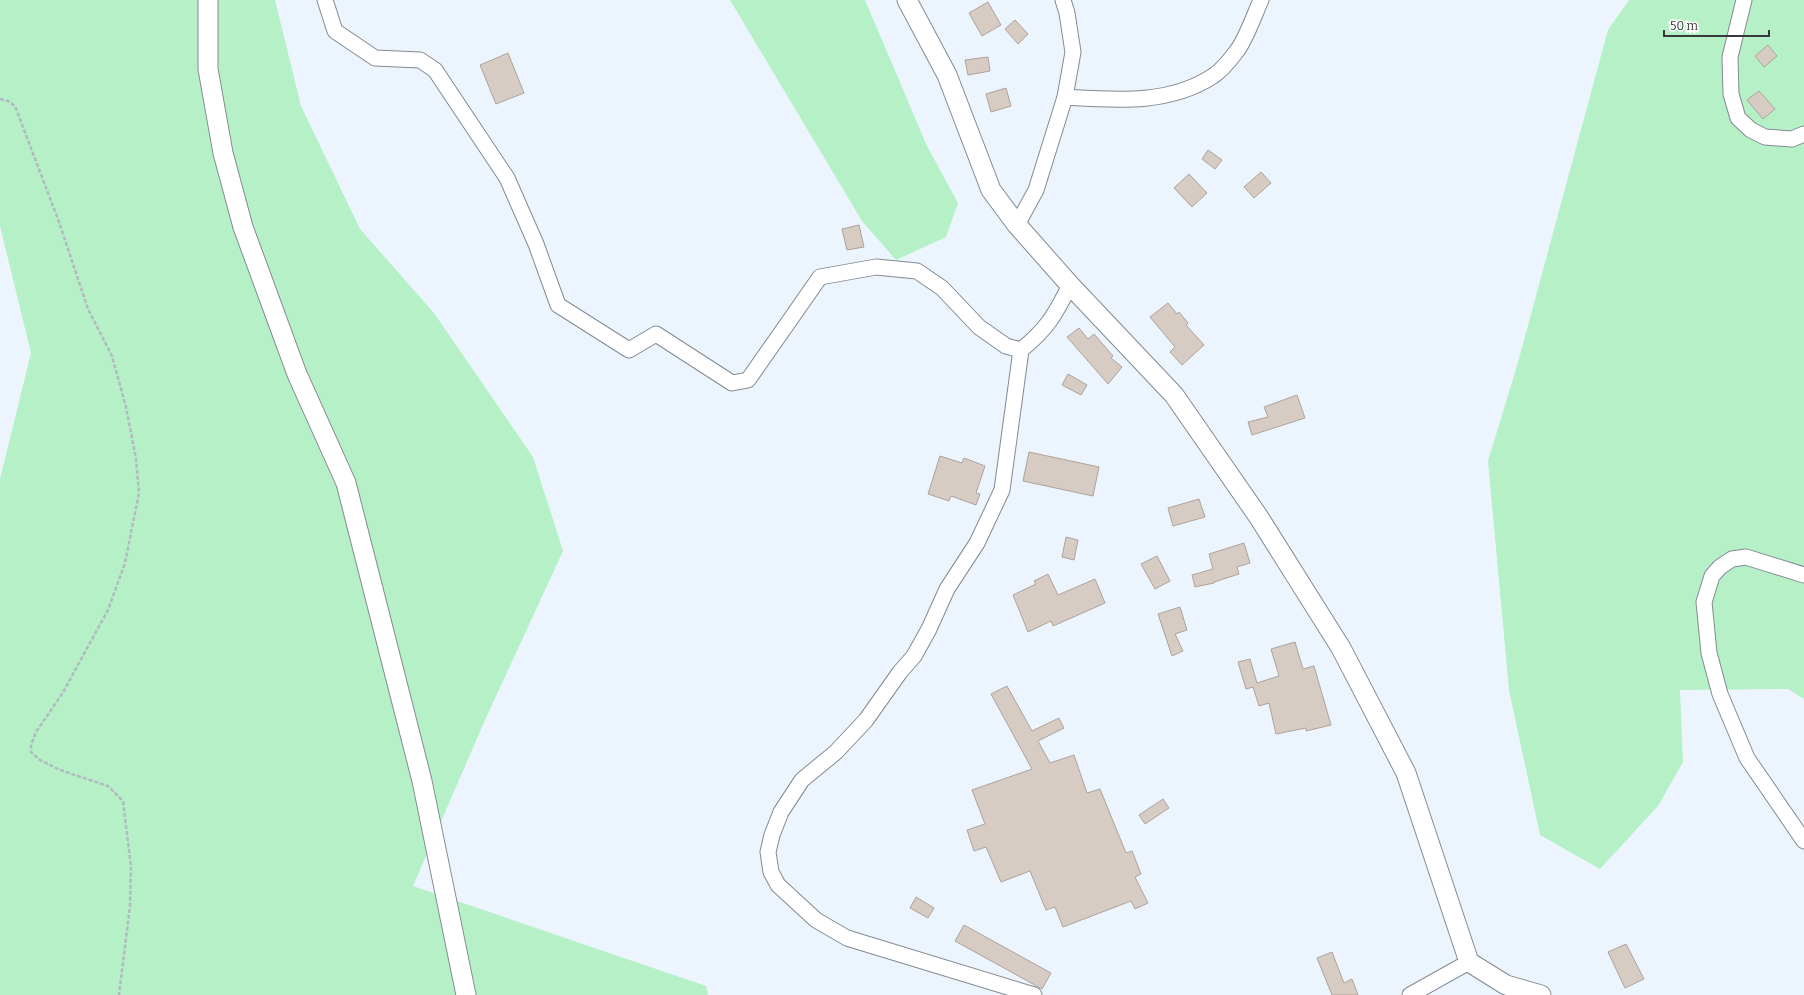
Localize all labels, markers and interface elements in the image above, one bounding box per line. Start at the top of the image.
scale bar [1664,12,1769,38]
text: 50 m [1670,19,1699,33]

